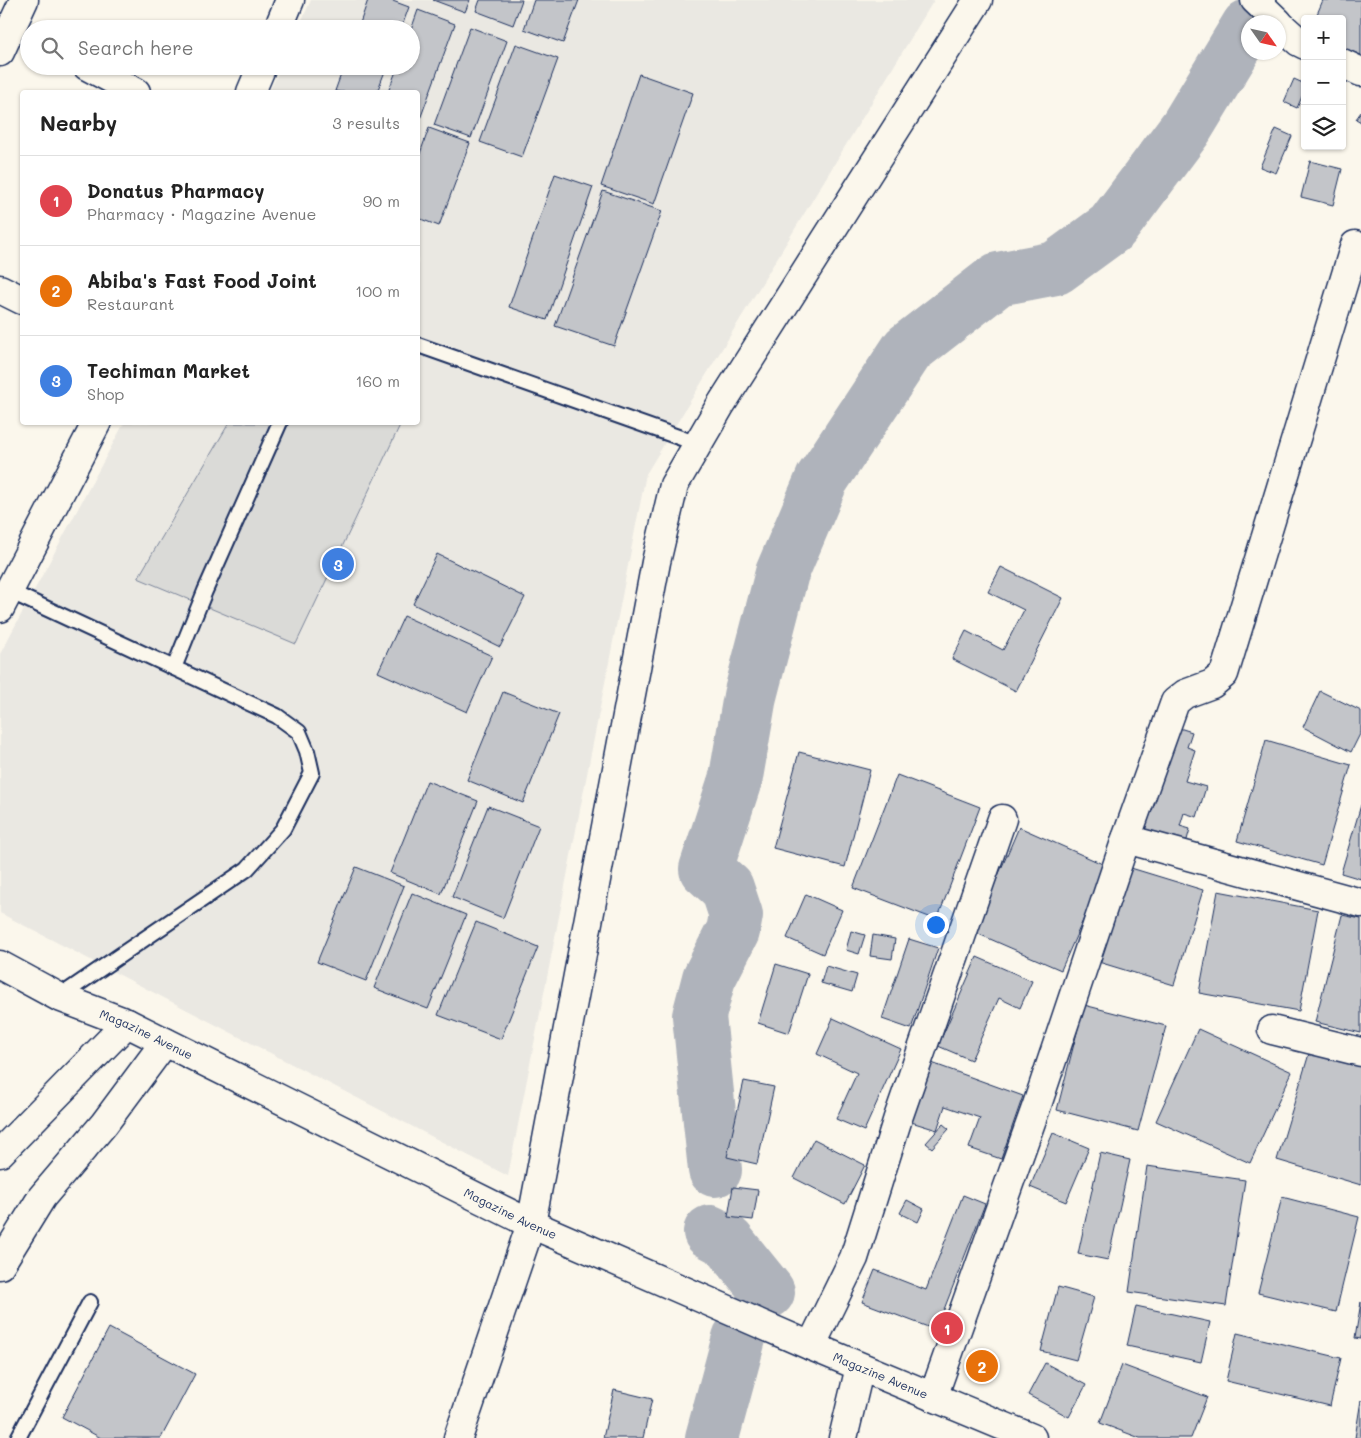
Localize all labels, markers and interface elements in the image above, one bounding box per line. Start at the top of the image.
north arrow [1241,15,1286,60]
map controls [1301,15,1346,150]
button: + [1301,15,1346,60]
search box [20,20,420,75]
icon: search [38,34,66,62]
text: Search here [78,35,194,60]
button: − [1301,60,1346,105]
button: layers [1301,105,1346,150]
text: Nearby [40,109,117,136]
text: 3 results [332,112,400,133]
text: Donatus Pharmacy [87,178,264,203]
text: 1 [52,190,60,211]
text: 90 m [363,190,400,211]
text: Pharmacy · Magazine Avenue [87,203,317,224]
text: Abiba's Fast Food Joint [87,268,317,293]
text: 2 [52,280,60,301]
text: 100 m [355,280,400,301]
text: Restaurant [87,293,175,314]
text: Techiman Market [87,358,250,383]
text: 3 [51,370,61,391]
text: 160 m [355,370,400,391]
text: Shop [87,383,124,404]
pin: 3 [322,545,354,583]
your location [923,912,949,938]
street label: Magazine Avenue [97,1005,196,1063]
street label: Magazine Avenue [461,1184,559,1242]
pin: 1 [931,1309,963,1347]
pin: 2 [966,1347,998,1385]
street label: Magazine Avenue [831,1348,931,1402]

